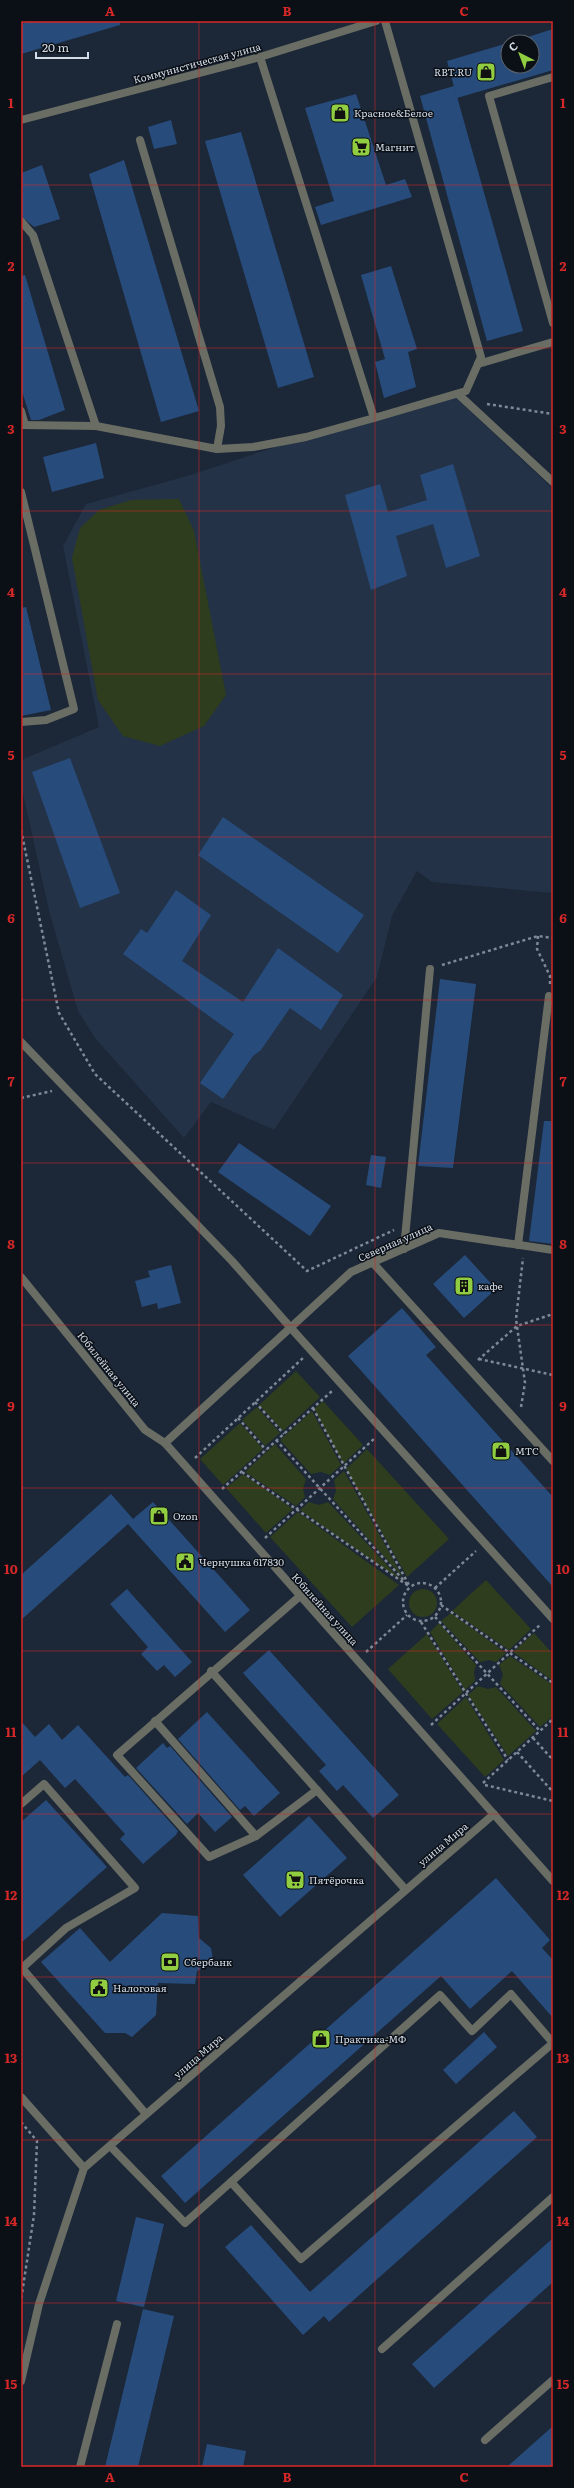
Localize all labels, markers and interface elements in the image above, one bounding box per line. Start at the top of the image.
text: A [105,1,115,20]
text: B [283,1,292,20]
text: C [459,1,469,20]
scale bar [36,34,88,60]
north arrow [500,34,540,74]
text: С [504,37,521,54]
text: 20 m [42,38,69,56]
street label: Коммунистическая улица [131,38,263,87]
shop icon: RBT.RU [475,61,497,83]
place label: RBT.RU [434,64,472,79]
text: 1 [8,93,14,112]
text: 1 [560,93,566,112]
shop icon: Красное&Белое [329,102,351,124]
place label: Красное&Белое [354,105,433,120]
supermarket icon: Магнит [350,136,372,158]
place label: Магнит [375,139,415,154]
text: 2 [8,256,15,275]
text: 2 [560,256,567,275]
text: 3 [7,419,15,438]
text: 3 [559,419,567,438]
text: 4 [7,582,15,601]
text: 4 [559,582,567,601]
text: 5 [7,745,15,764]
text: 5 [559,745,567,764]
text: 6 [7,908,15,927]
text: 6 [559,908,567,927]
text: 7 [7,1071,15,1090]
text: 7 [559,1071,567,1090]
street label: Северная улица [355,1218,435,1265]
text: 8 [7,1234,15,1253]
text: 8 [559,1234,567,1253]
building icon: кафе [453,1275,475,1297]
place label: кафе [478,1278,503,1293]
street label: Юбилейная улица [74,1328,145,1410]
text: 9 [7,1396,15,1415]
text: 9 [559,1396,567,1415]
shop icon: МТС [490,1440,512,1462]
place label: МТС [515,1443,539,1458]
shop icon: Ozon [148,1505,170,1527]
place label: Ozon [173,1508,198,1523]
public building icon: Чернушка 617830 [174,1551,196,1573]
place label: Чернушка 617830 [199,1554,284,1569]
text: 10 [4,1559,18,1578]
text: 10 [556,1559,570,1578]
street label: Юбилейная улица [289,1569,362,1649]
text: 11 [6,1722,17,1741]
text: 11 [558,1722,569,1741]
street label: улица Мира [414,1818,471,1869]
supermarket icon: Пятёрочка [284,1869,306,1891]
place label: Пятёрочка [309,1872,365,1887]
text: 12 [5,1885,17,1904]
text: 12 [557,1885,569,1904]
bank icon: Сбербанк [159,1951,181,1973]
place label: Сбербанк [184,1954,232,1969]
public building icon: Налоговая [88,1977,110,1999]
place label: Налоговая [113,1980,167,1995]
shop icon: Практика-МФ [310,2028,332,2050]
street label: улица Мира [170,2030,226,2081]
place label: Практика-МФ [335,2031,406,2046]
text: 13 [5,2048,17,2067]
text: 13 [557,2048,569,2067]
text: 14 [5,2211,18,2230]
text: 14 [557,2211,570,2230]
text: 15 [5,2374,17,2393]
text: 15 [557,2374,569,2393]
text: A [105,2467,115,2486]
text: B [283,2467,292,2486]
text: C [459,2467,469,2486]

